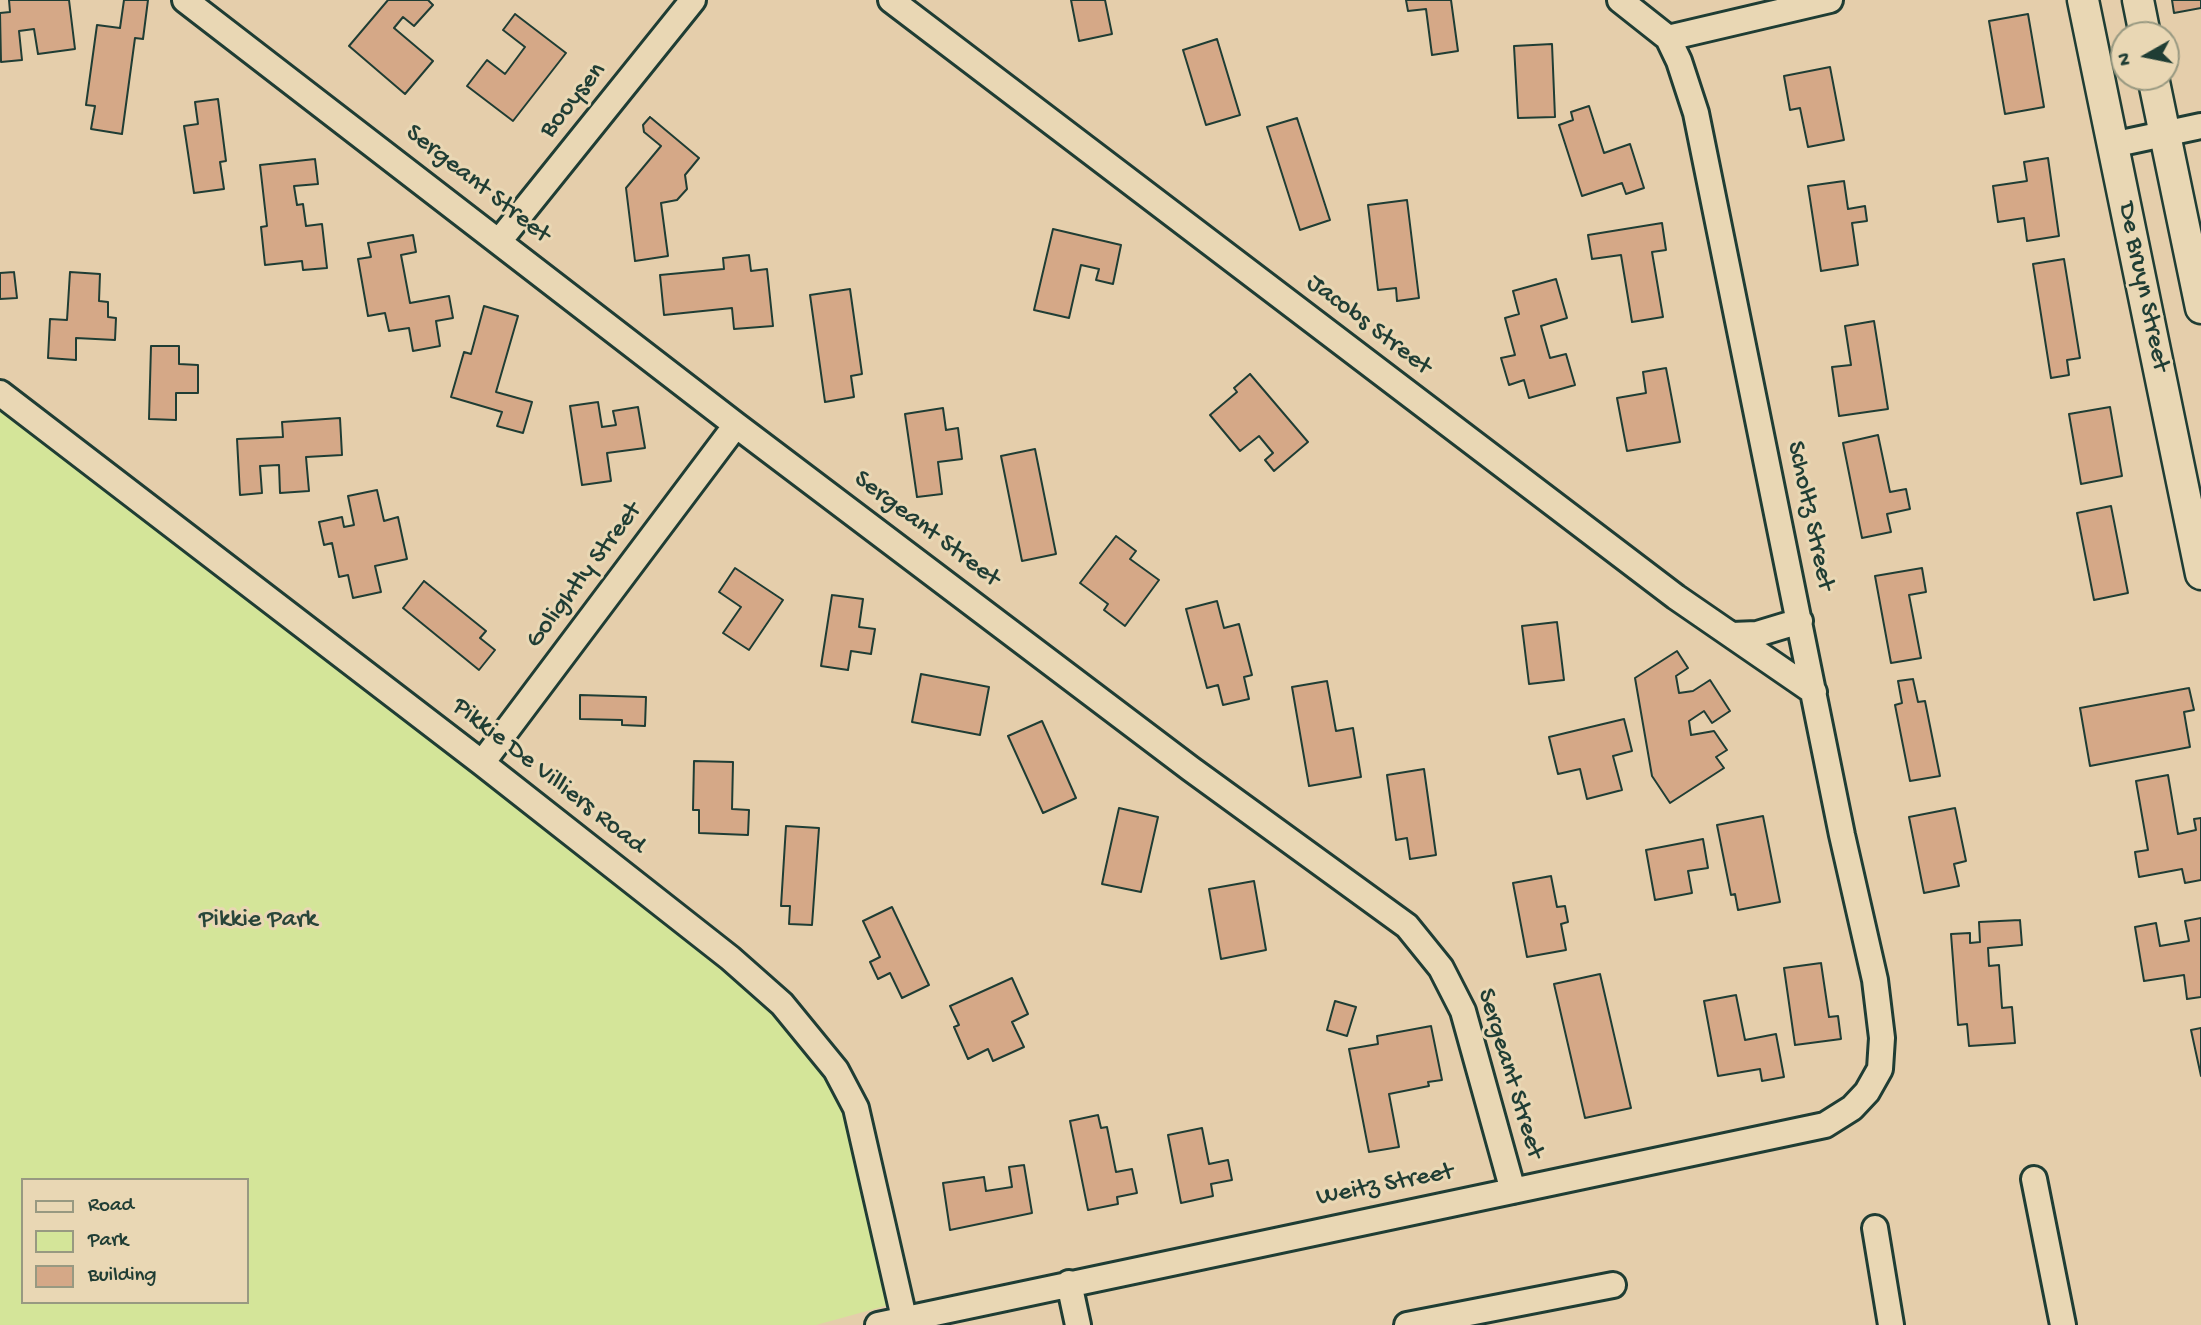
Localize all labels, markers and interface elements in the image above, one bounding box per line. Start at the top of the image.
north arrow [2110,21,2180,91]
text: N [2113,51,2138,67]
street label: Booysen [534,57,614,145]
street label: Sergeant Street [398,119,556,251]
street label: De Bruyn Street [2109,200,2175,374]
street label: Jacobs Street [1299,269,1437,383]
street label: Scholtz Street [1778,439,1840,593]
street label: Sergeant Street [846,465,1006,595]
street label: Golightly Street [520,497,650,655]
street label: Pikkie De Villiers Road [445,692,651,862]
park label: Pikkie Park [199,905,317,937]
street label: Sergeant Street [1468,985,1550,1163]
street label: Weitz Street [1314,1157,1456,1215]
legend [21,1178,248,1304]
text: Road [88,1194,134,1219]
text: Park [88,1229,128,1254]
text: Building [88,1264,157,1289]

